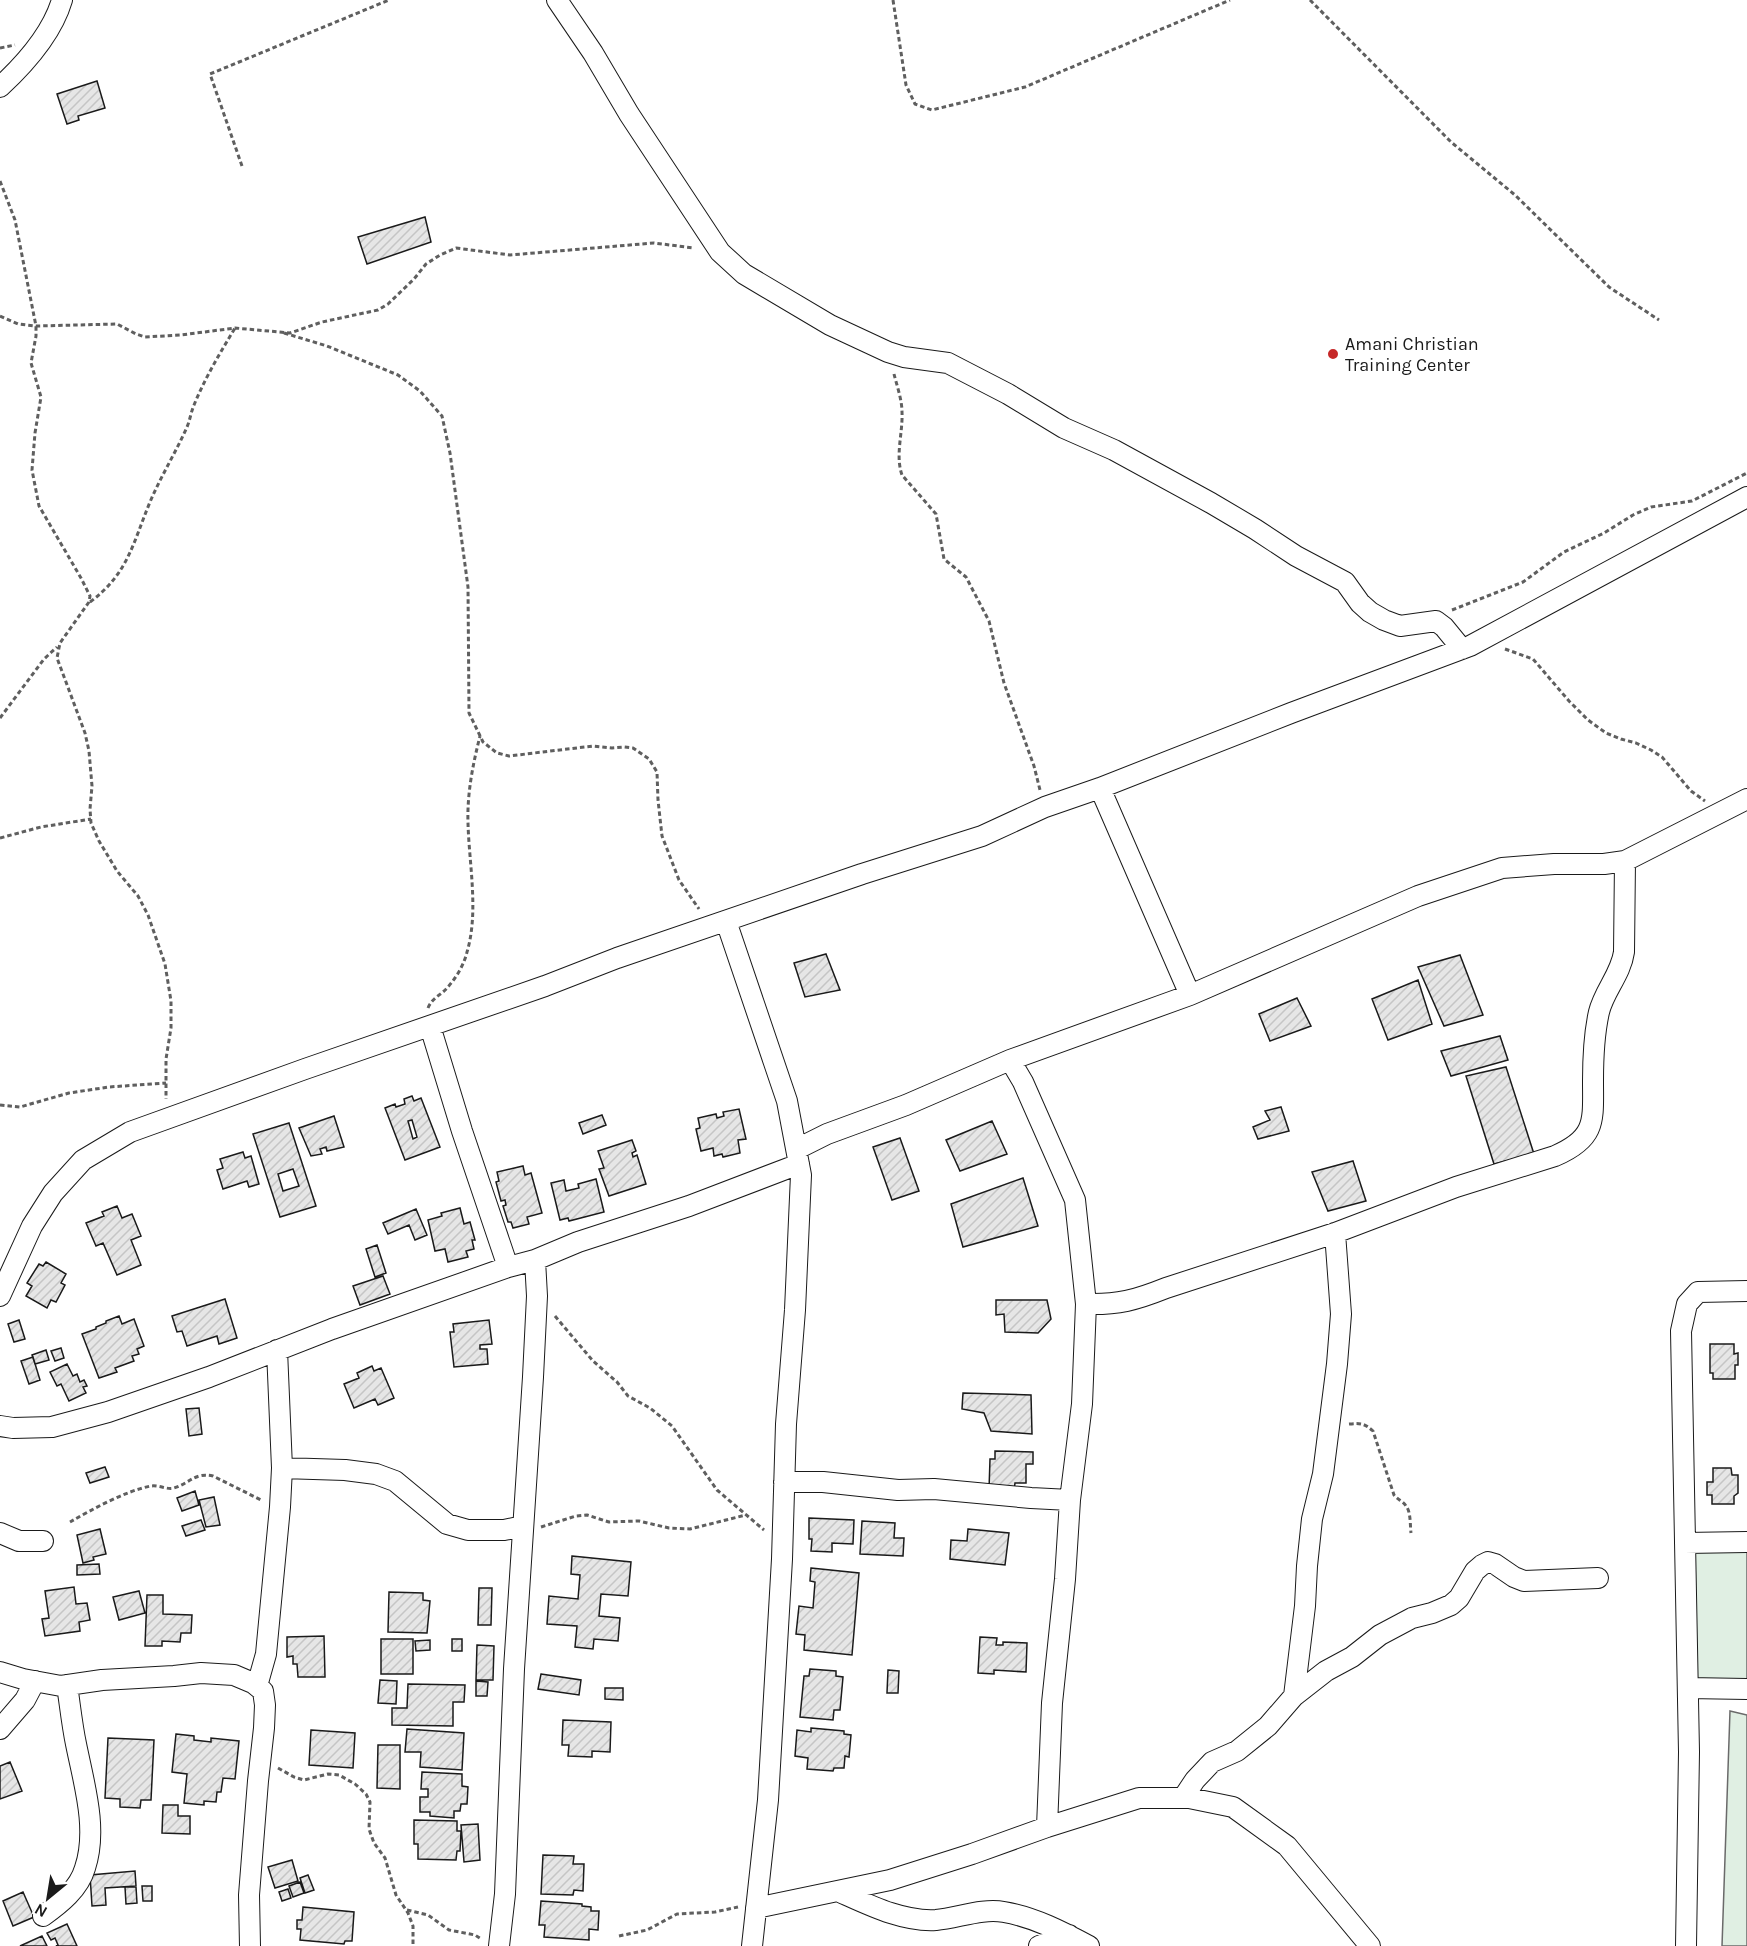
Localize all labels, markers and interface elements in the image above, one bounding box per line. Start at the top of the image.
place label: Amani Christian Training Center [1345,333,1479,376]
marker: Amani Christian Training Center [1326,347,1340,361]
north arrow [18,1868,78,1928]
text: N [31,1899,50,1922]

